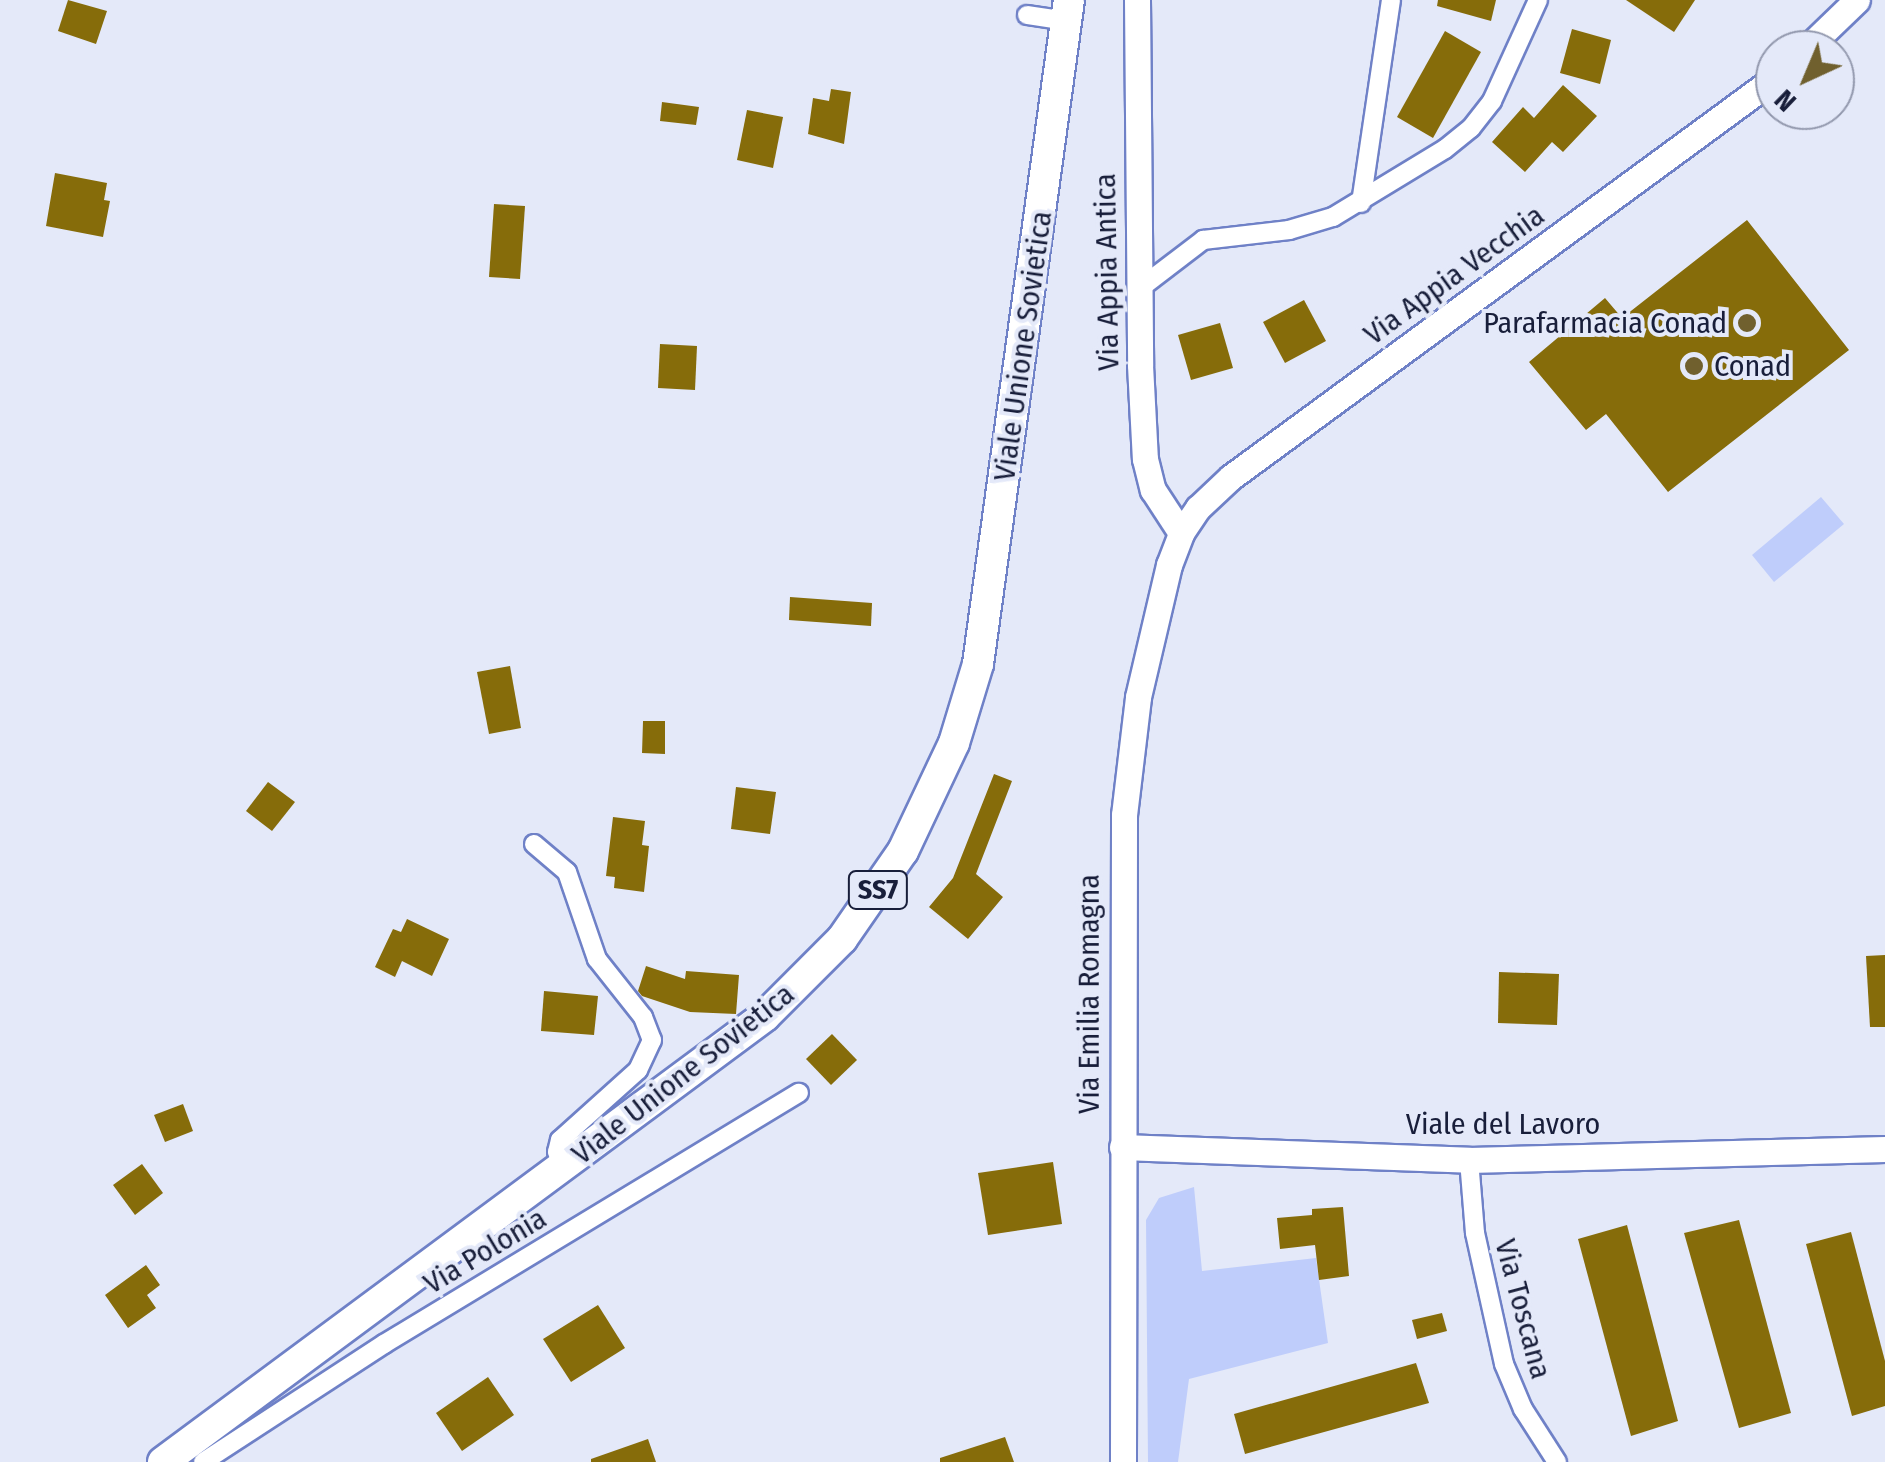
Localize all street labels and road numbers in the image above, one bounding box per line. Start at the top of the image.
street label: Via Appia Antica [1087,173,1127,371]
street label: Via Appia Vecchia [1357,198,1551,352]
street label: Viale Unione Sovietica [986,209,1060,483]
road number: SS7 [846,867,910,913]
street label: Via Emilia Romagna [1071,874,1107,1114]
street label: Viale Unione Sovietica [565,976,801,1172]
street label: Viale del Lavoro [1406,1106,1600,1142]
street label: Via Polonia [417,1200,553,1302]
street label: Via Toscana [1487,1235,1559,1383]

